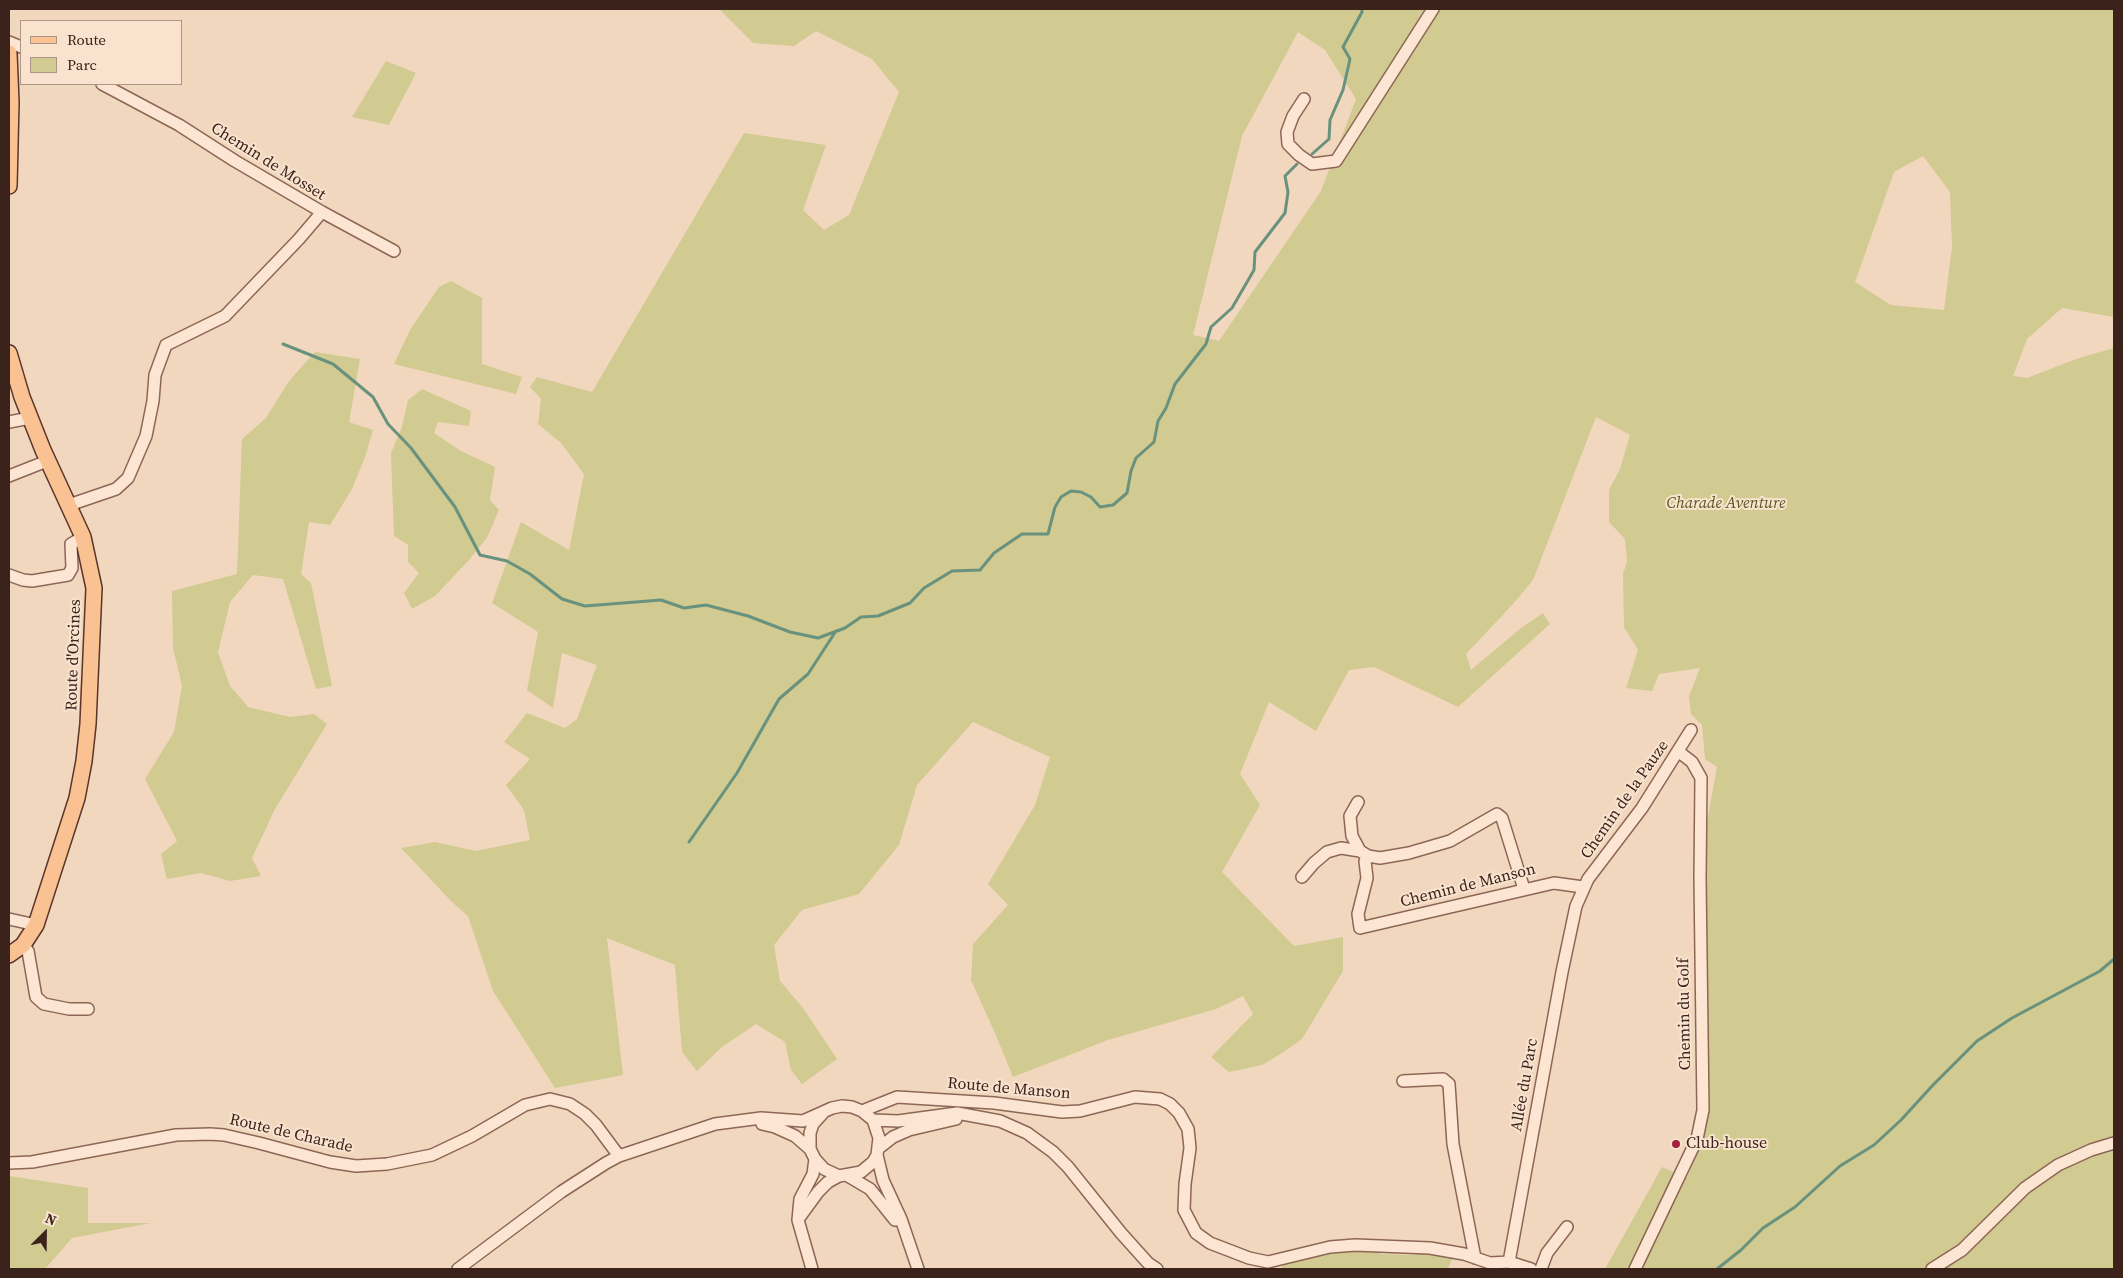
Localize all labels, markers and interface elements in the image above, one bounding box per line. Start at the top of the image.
legend [20,20,182,85]
text: Route [67,29,106,50]
text: Parc [67,54,97,75]
street label: Chemin de Mosset [207,119,329,205]
park label: Charade Aventure [1667,494,1785,514]
street label: Route d'Orcines [62,599,86,711]
street label: Chemin de la Pauze [1577,737,1673,863]
street label: Chemin de Manson [1398,860,1538,912]
street label: Chemin du Golf [1674,958,1696,1070]
street label: Allée du Parc [1507,1037,1543,1133]
street label: Route de Manson [947,1074,1071,1104]
street label: Route de Charade [227,1110,355,1158]
place label: Club-house [1686,1134,1767,1154]
marker: Club-house [1670,1138,1682,1150]
north arrow [20,1208,70,1258]
text: N [42,1208,59,1230]

